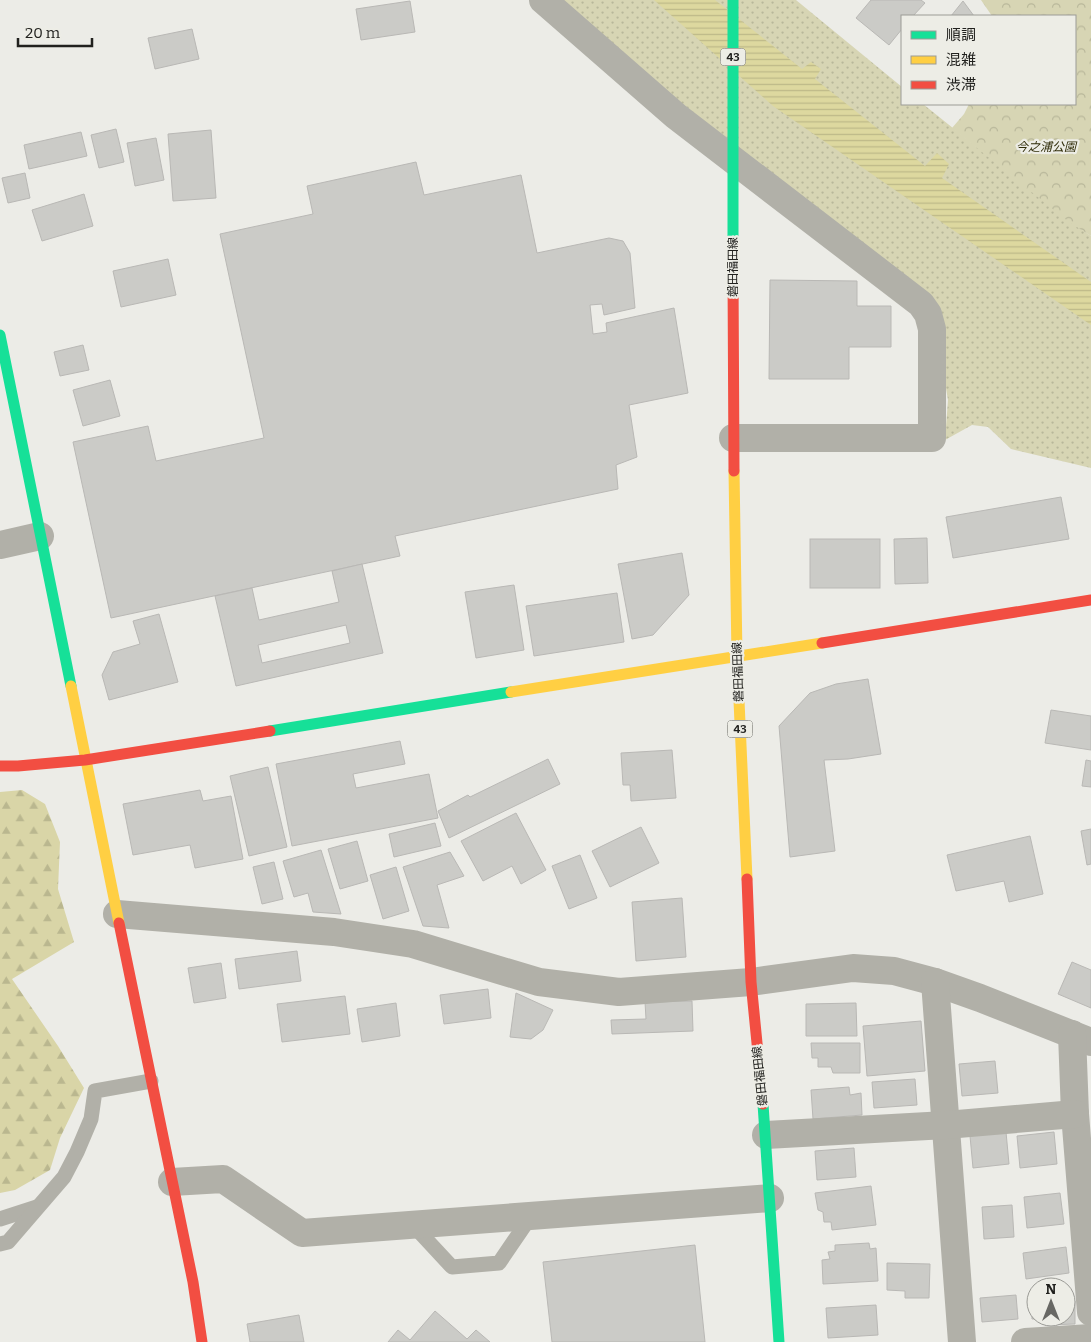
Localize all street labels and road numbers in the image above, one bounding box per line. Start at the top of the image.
road number: 43 [720,48,746,66]
street label: 磐田福田線 [726,237,740,297]
street label: 磐田福田線 [730,642,746,702]
road number: 43 [728,721,752,738]
street label: 磐田福田線 [750,1045,770,1107]

